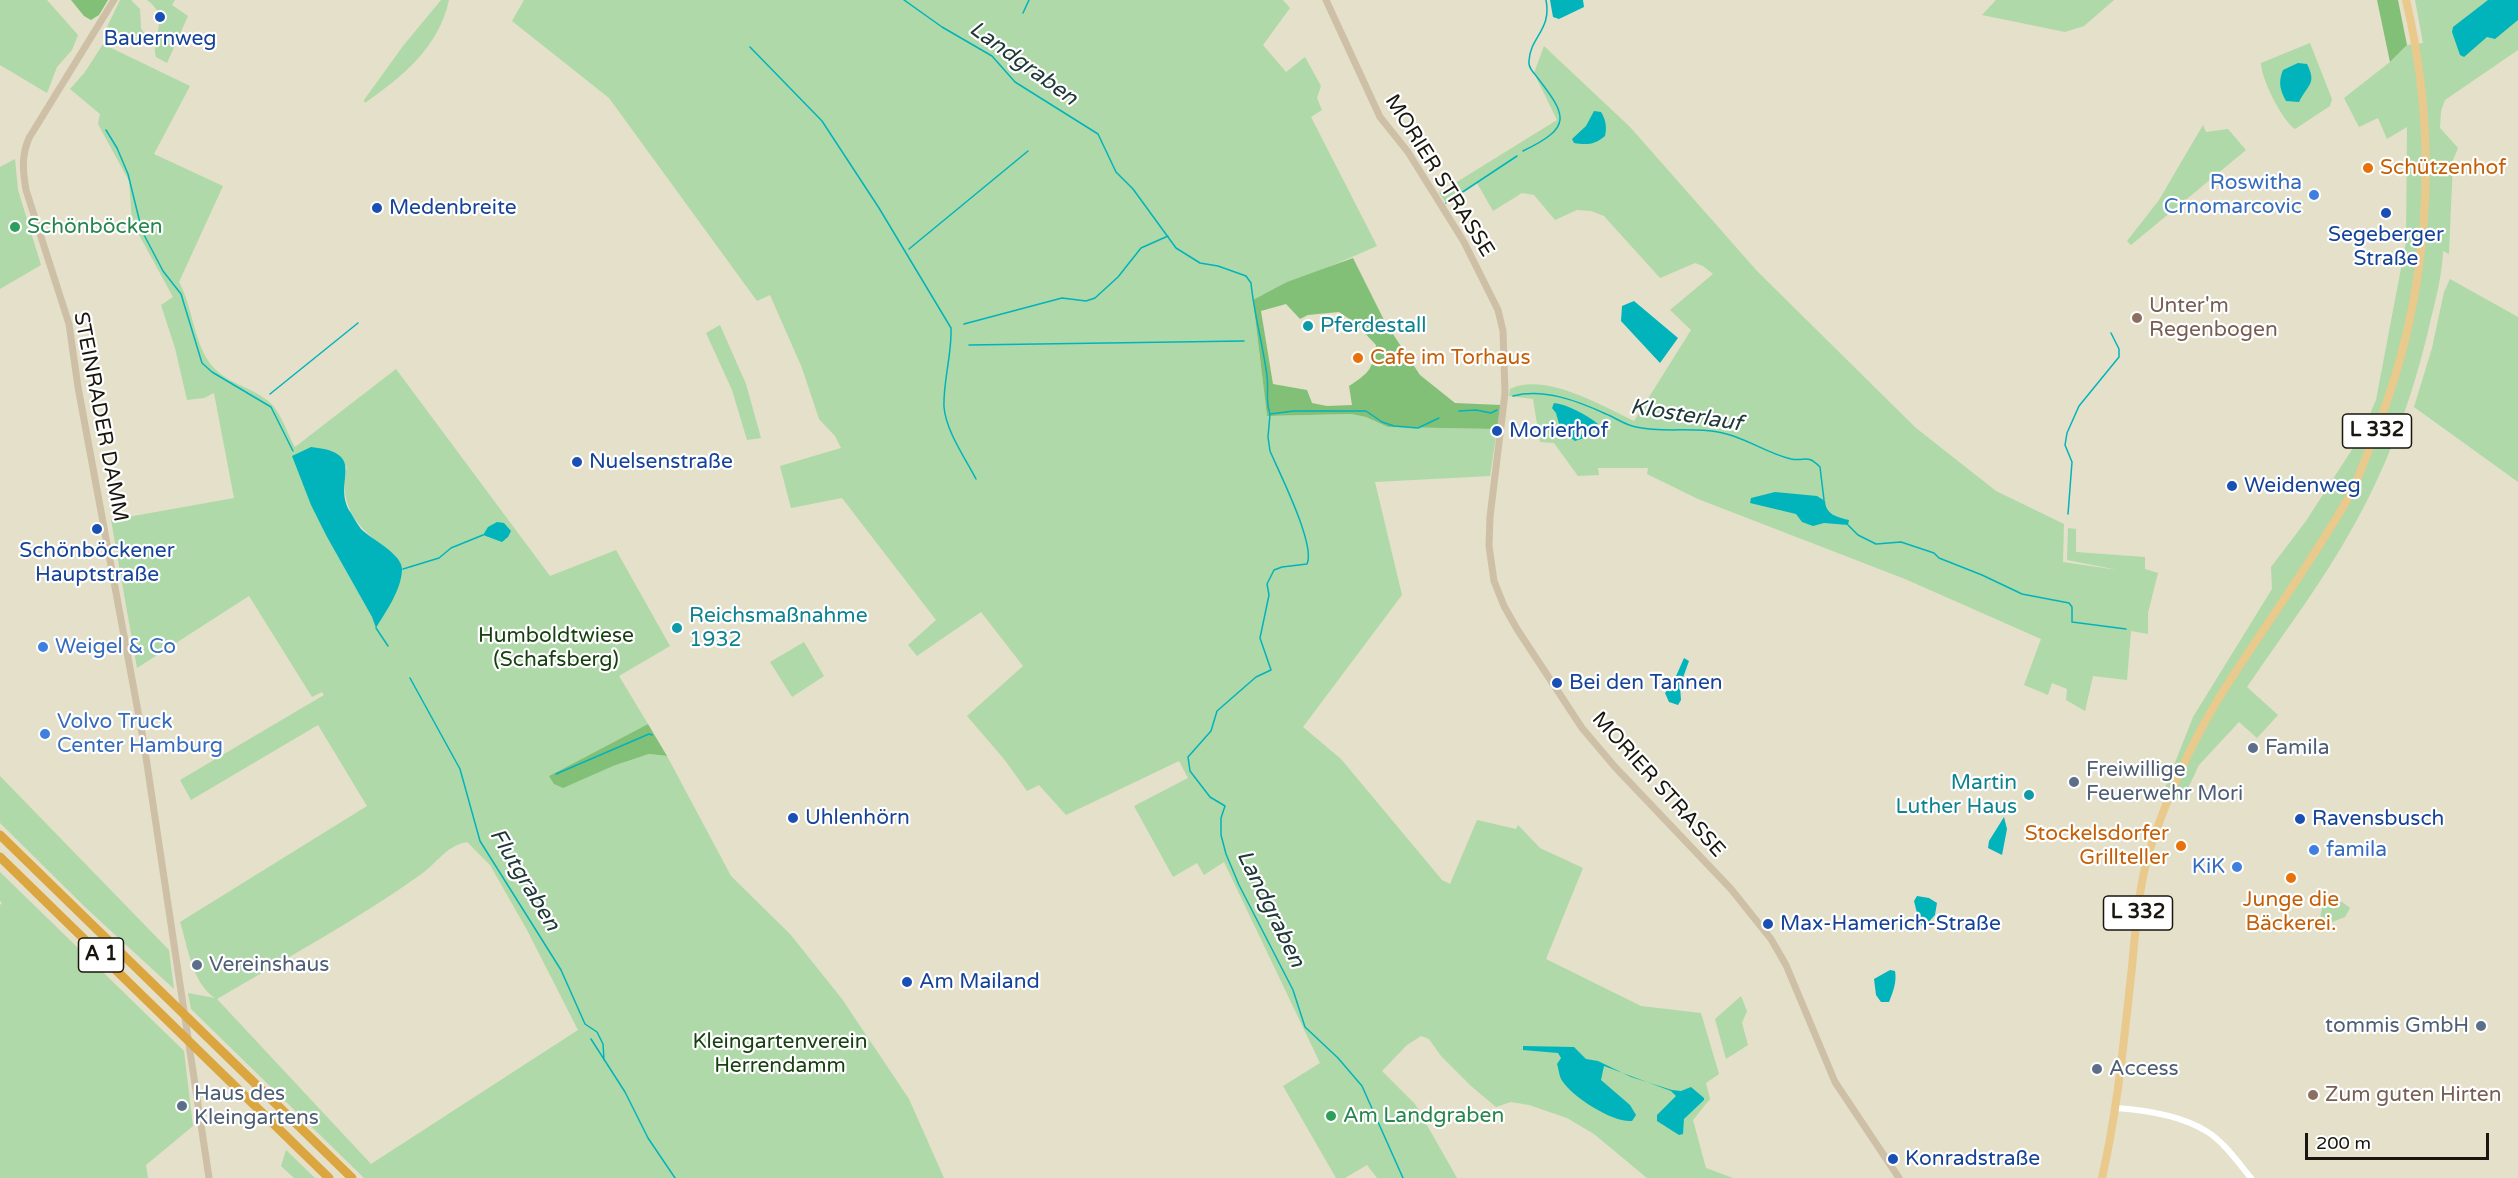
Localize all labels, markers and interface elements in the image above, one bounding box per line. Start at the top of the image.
marker: Bauernweg [153,10,167,24]
water label: Landgraben [964,16,1082,112]
place label: Bauernweg [103,26,217,52]
street label: MORIER STRASSE [1379,90,1499,262]
place label: Schützenhof [2380,155,2506,181]
marker: Schützenhof [2361,161,2375,175]
place label: Roswitha Crnomarcovic [2164,170,2302,220]
marker: Roswitha Crnomarcovic [2307,188,2321,202]
place label: Medenbreite [389,195,517,221]
marker: Medenbreite [370,201,384,215]
marker: Segeberger Straße [2379,206,2393,220]
place label: Schönböcken [27,214,163,240]
marker: Schönböcken [8,220,22,234]
place label: Segeberger Straße [2328,222,2444,272]
place label: Unter'm Regenbogen [2149,293,2278,343]
street label: STEINRADER DAMM [67,310,133,524]
marker: Unter'm Regenbogen [2130,311,2144,325]
place label: Pferdestall [1320,313,1427,339]
marker: Pferdestall [1301,319,1315,333]
place label: Cafe im Torhaus [1370,345,1530,371]
marker: Cafe im Torhaus [1351,351,1365,365]
water label: Klosterlauf [1628,394,1744,438]
road number: L 332 [2342,414,2412,448]
place label: Morierhof [1509,418,1608,444]
marker: Morierhof [1490,424,1504,438]
place label: Nuelsenstraße [589,449,733,475]
marker: Nuelsenstraße [570,455,584,469]
place label: Weidenweg [2244,473,2361,499]
marker: Weidenweg [2225,479,2239,493]
marker: Schönböckener Hauptstraße [90,522,104,536]
place label: Schönböckener Hauptstraße [19,538,175,588]
place label: Reichsmaßnahme 1932 [689,603,868,653]
marker: Reichsmaßnahme 1932 [670,621,684,635]
park label: Humboldtwiese (Schafsberg) [478,623,634,673]
place label: Weigel & Co [55,634,176,660]
marker: Weigel & Co [36,640,50,654]
place label: Bei den Tannen [1569,670,1723,696]
marker: Bei den Tannen [1550,676,1564,690]
street label: MORIER STRASSE [1586,707,1730,863]
place label: Volvo Truck Center Hamburg [57,709,223,759]
marker: Volvo Truck Center Hamburg [38,727,52,741]
place label: Famila [2265,735,2330,761]
marker: Famila [2246,741,2260,755]
place label: Freiwillige Feuerwehr Mori [2086,757,2243,807]
place label: Martin Luther Haus [1895,770,2017,820]
marker: Freiwillige Feuerwehr Mori [2067,775,2081,789]
marker: Martin Luther Haus [2022,788,2036,802]
place label: Uhlenhörn [805,805,910,831]
place label: Ravensbusch [2312,806,2444,832]
marker: Uhlenhörn [786,811,800,825]
marker: Ravensbusch [2293,812,2307,826]
place label: Stockelsdorfer Grillteller [2025,821,2169,871]
water label: Flutgraben [483,824,565,936]
place label: famila [2326,837,2387,863]
marker: Stockelsdorfer Grillteller [2174,839,2188,853]
marker: famila [2307,843,2321,857]
water label: Landgraben [1230,846,1310,972]
place label: KiK [2192,854,2225,880]
marker: KiK [2230,860,2244,874]
marker: Junge die Bäckerei. [2284,871,2298,885]
place label: Junge die Bäckerei. [2243,887,2339,937]
road number: L 332 [2104,896,2172,930]
place label: Max-Hamerich-Straße [1780,911,2001,937]
marker: Max-Hamerich-Straße [1761,917,1775,931]
road number: A 1 [78,938,124,972]
place label: Vereinshaus [209,952,329,978]
marker: Vereinshaus [190,958,204,972]
place label: Am Mailand [919,969,1040,995]
marker: Am Mailand [900,975,914,989]
place label: tommis GmbH [2325,1013,2469,1039]
marker: tommis GmbH [2474,1019,2488,1033]
park label: Kleingartenverein Herrendamm [692,1029,868,1079]
place label: Access [2109,1056,2179,1082]
marker: Access [2090,1062,2104,1076]
place label: Haus des Kleingartens [194,1081,319,1131]
place label: Zum guten Hirten [2325,1082,2501,1108]
marker: Zum guten Hirten [2306,1088,2320,1102]
marker: Haus des Kleingartens [175,1099,189,1113]
place label: Am Landgraben [1343,1103,1504,1129]
marker: Am Landgraben [1324,1109,1338,1123]
scale bar [2308,1121,2492,1159]
text: 200 m [2316,1132,2371,1154]
place label: Konradstraße [1905,1146,2040,1172]
marker: Konradstraße [1886,1152,1900,1166]

